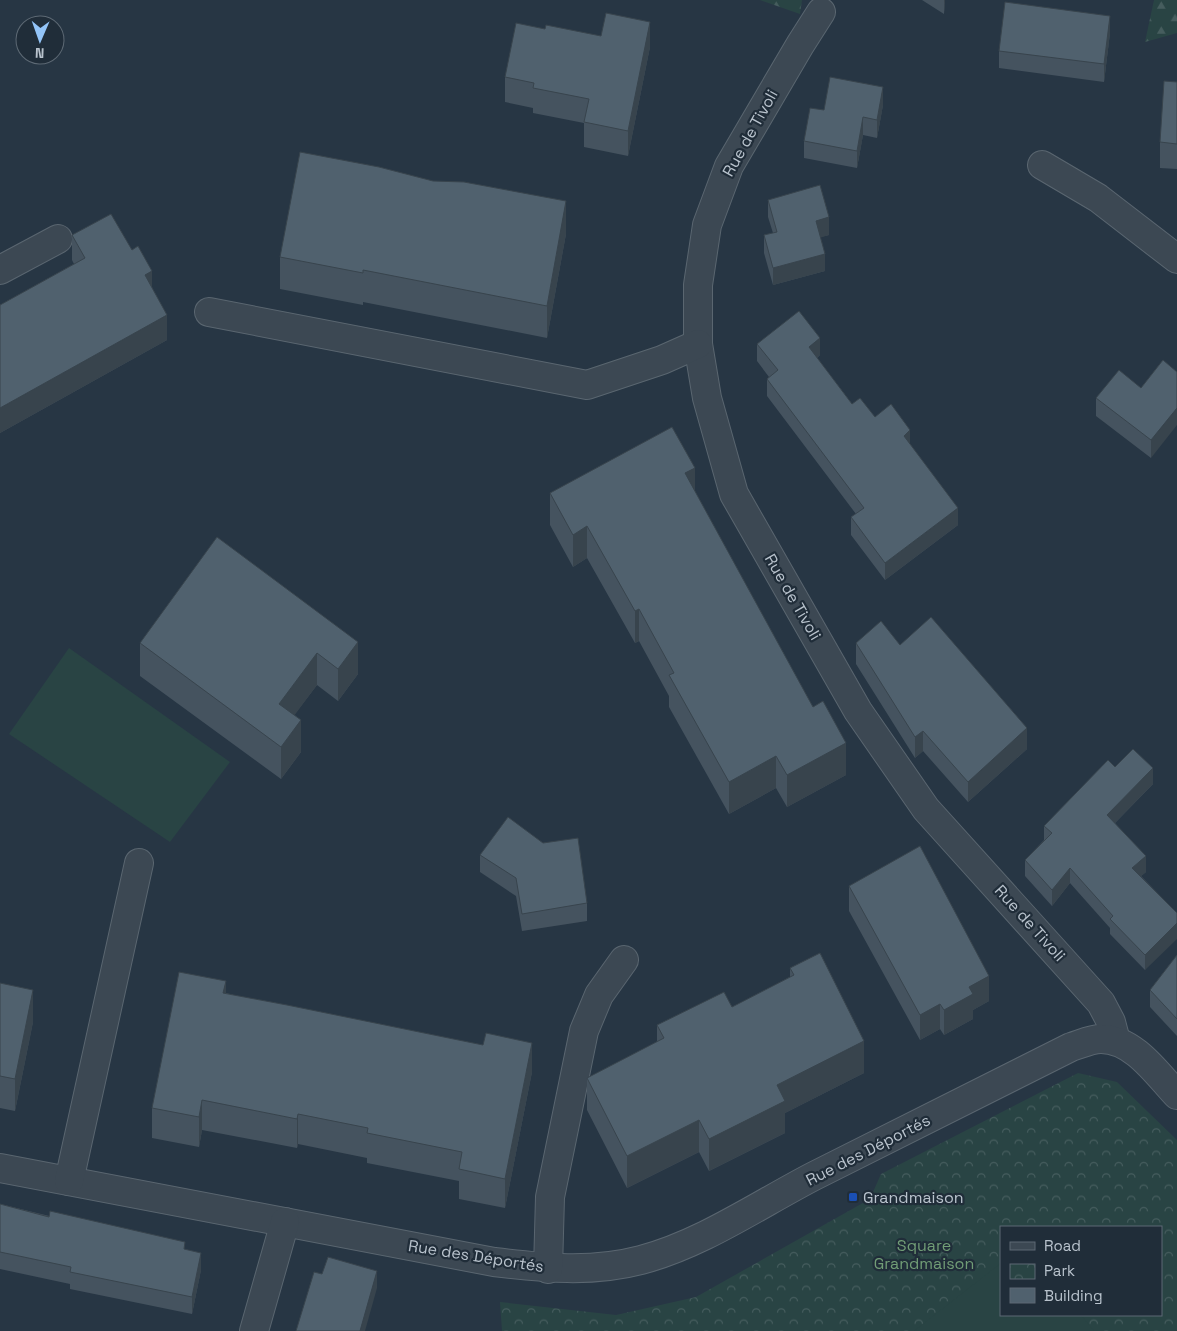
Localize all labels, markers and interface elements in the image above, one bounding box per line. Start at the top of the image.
north arrow [15,15,65,65]
text: N [35,44,45,62]
street label: Rue de Tivoli [718,86,782,180]
street label: Rue de Tivoli [760,550,826,644]
street label: Rue de Tivoli [990,880,1070,966]
street label: Rue des Déportés [802,1110,934,1190]
place label: Grandmaison [863,1187,964,1208]
marker: Grandmaison [847,1191,859,1203]
legend [1000,1226,1162,1316]
street label: Rue des Déportés [407,1235,545,1277]
park label: Square Grandmaison [874,1235,974,1274]
text: Road [1044,1236,1081,1255]
text: Park [1044,1261,1075,1280]
text: Building [1044,1286,1103,1305]

